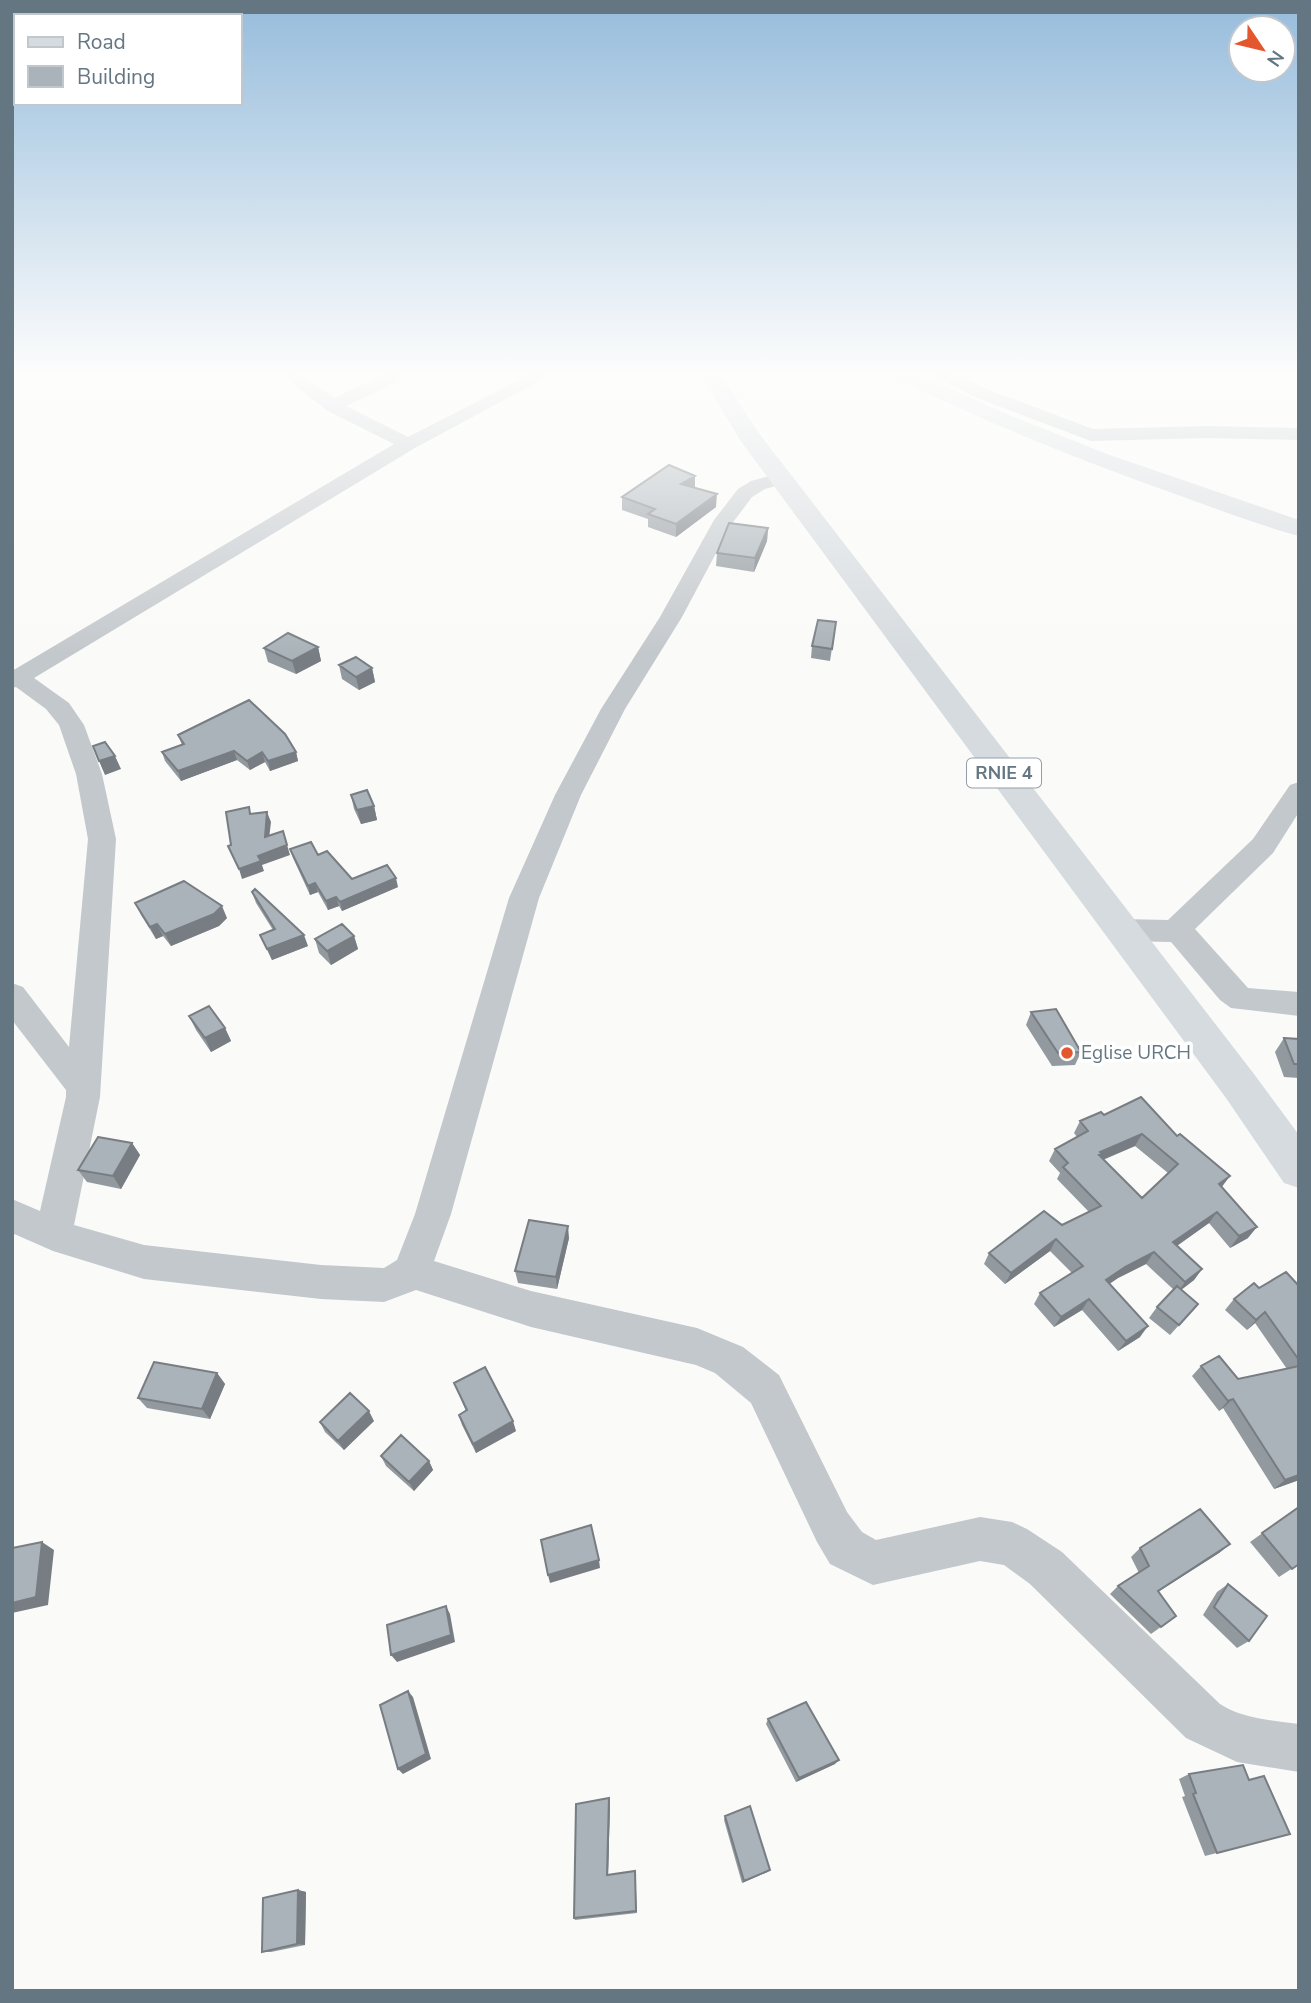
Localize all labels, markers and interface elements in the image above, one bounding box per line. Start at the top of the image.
legend [14,14,242,105]
north arrow [1227,14,1297,84]
text: Road [77,28,126,56]
text: N [1260,45,1290,71]
text: Building [77,63,155,91]
road number: RNIE 4 [967,758,1041,788]
place label: Eglise URCH [1081,1040,1191,1066]
marker: Eglise URCH [1059,1045,1075,1061]

